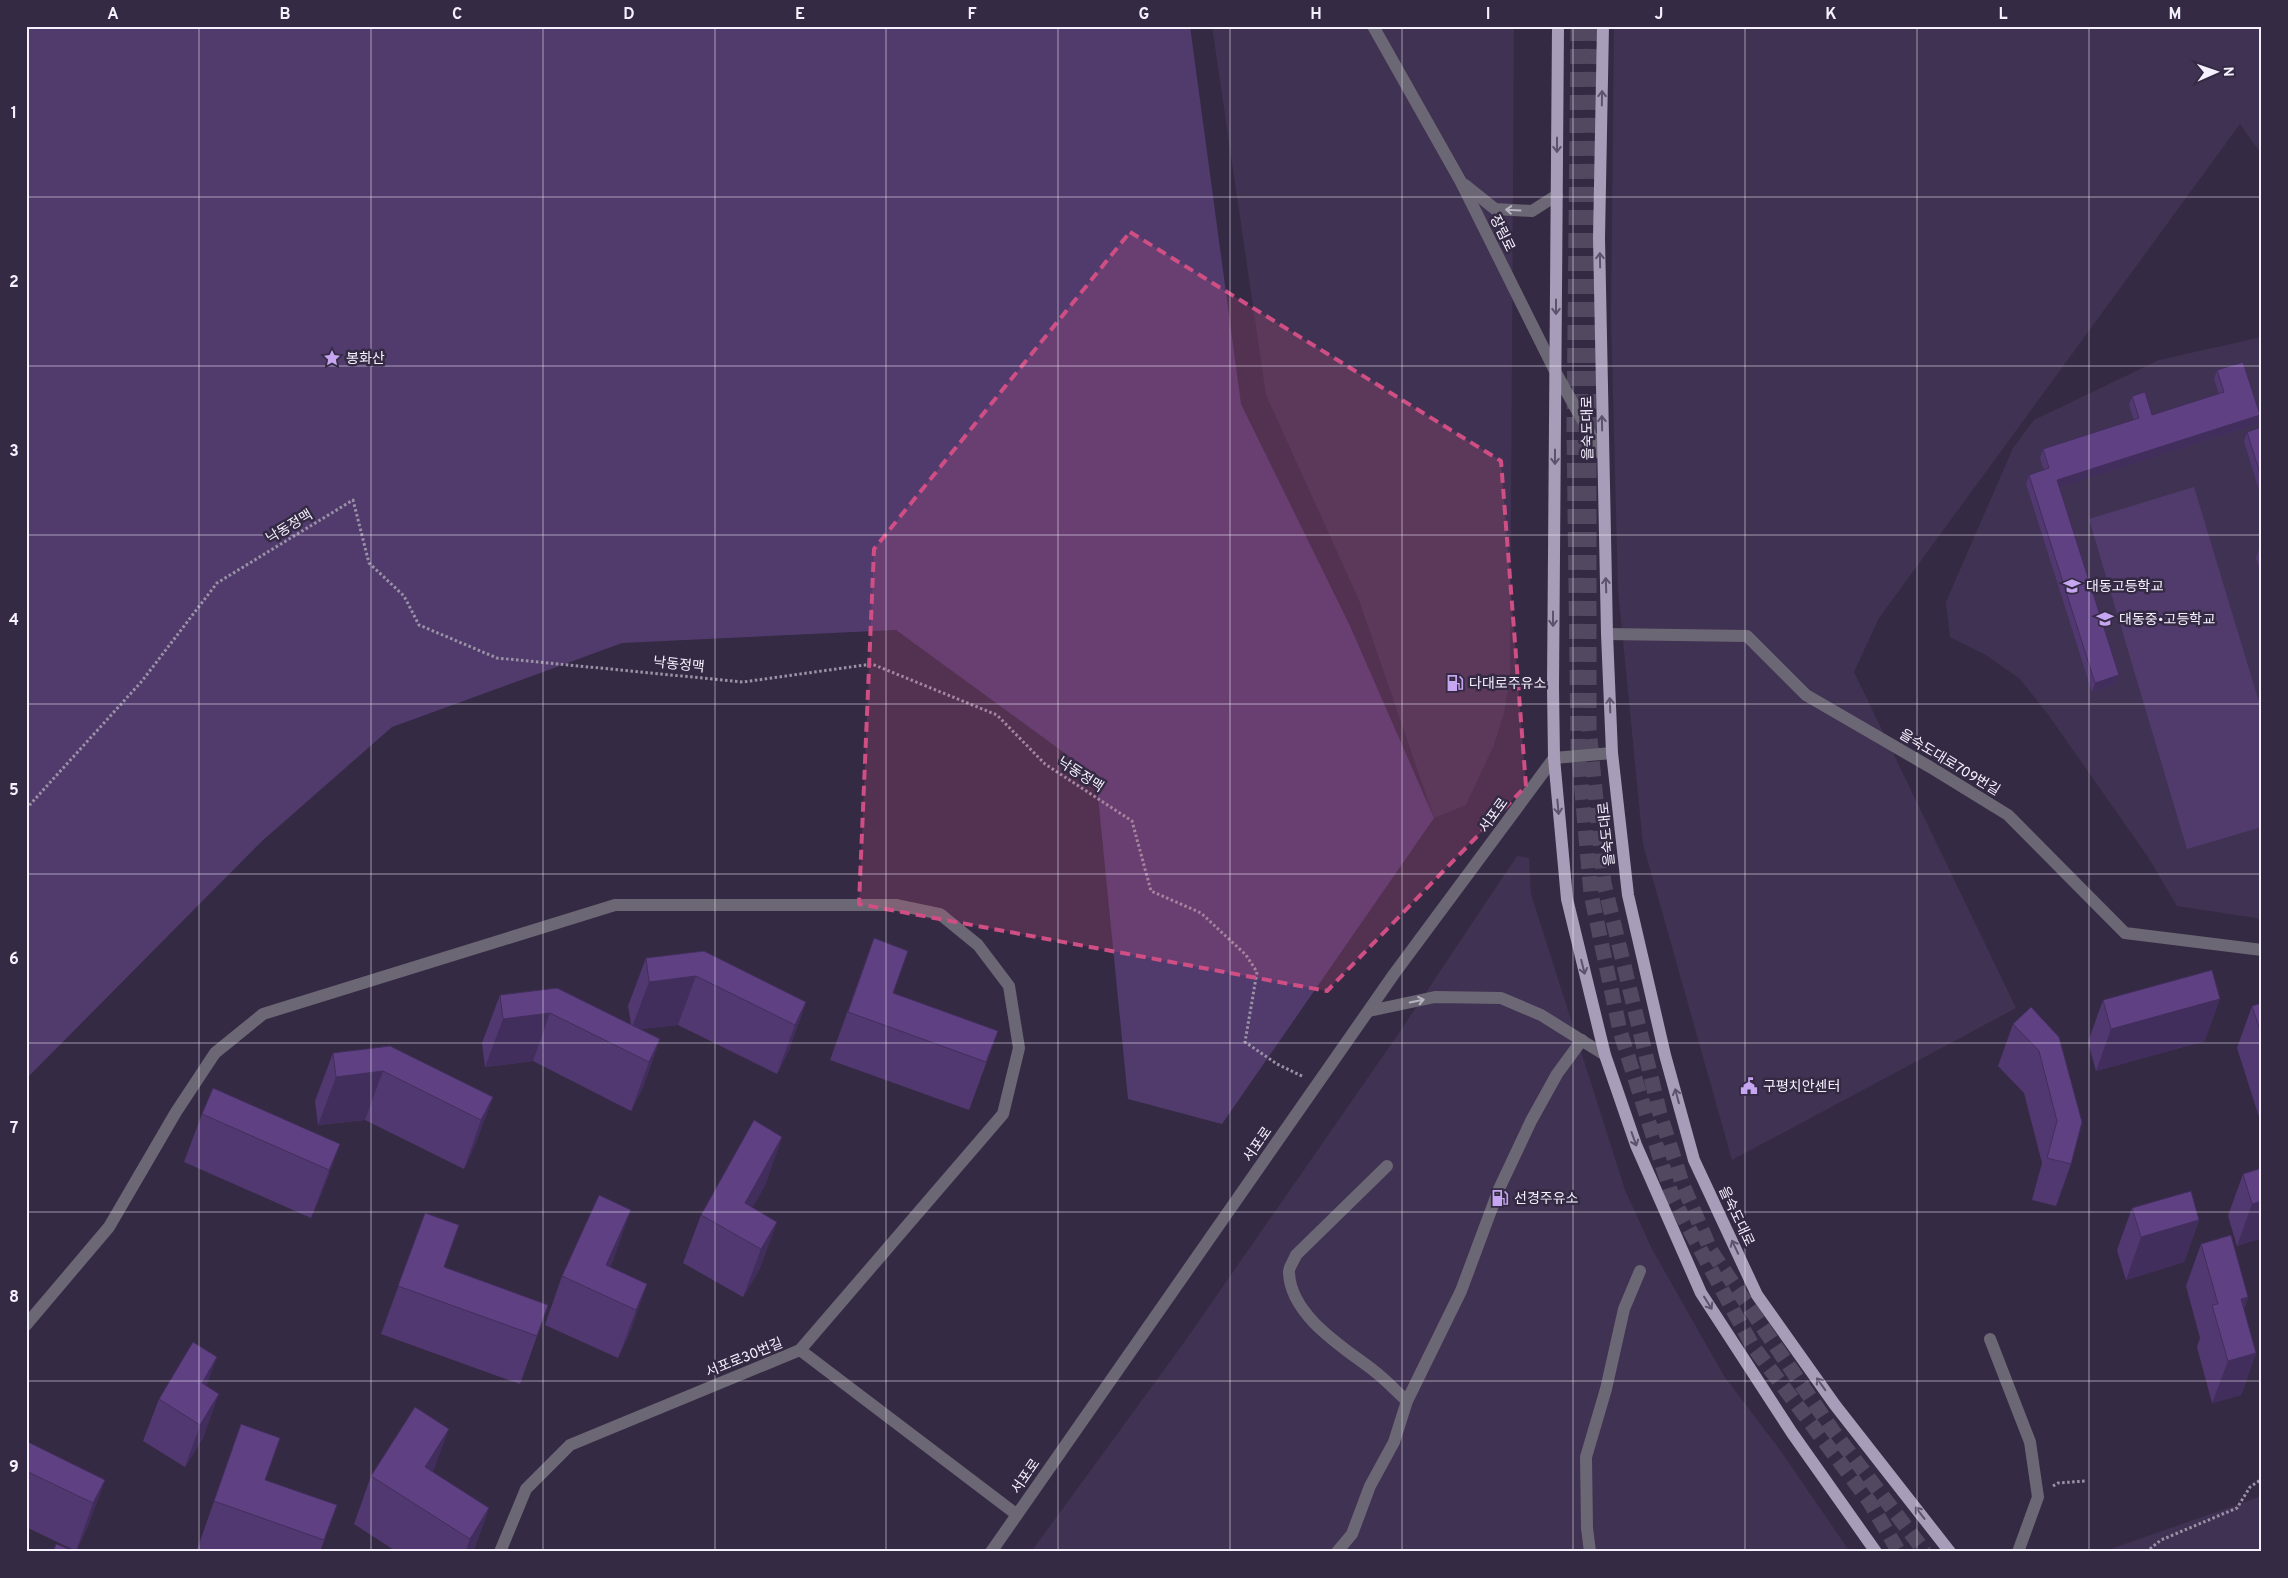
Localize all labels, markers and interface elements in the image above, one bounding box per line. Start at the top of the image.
text: A [107,5,119,25]
text: B [279,5,291,25]
text: C [452,5,462,25]
text: D [623,5,635,25]
text: E [795,5,805,25]
text: F [967,5,977,25]
text: G [1139,5,1149,25]
text: H [1310,5,1322,25]
text: I [1486,5,1490,25]
text: J [1655,5,1663,25]
text: K [1825,5,1837,25]
text: L [1998,5,2008,25]
text: M [2169,5,2181,25]
north arrow [2190,48,2240,98]
text: N [2219,66,2236,77]
one-way arrow [1597,90,1606,106]
text: 1 [11,104,17,124]
one-way arrow [1552,136,1562,153]
one-way arrow [1505,206,1521,215]
street label: 장림로 [1486,213,1518,255]
one-way arrow [1595,253,1605,269]
text: 2 [9,273,19,293]
one-way arrow [1551,299,1561,315]
place icon: 봉화산 [322,348,342,368]
place label: 봉화산 [346,351,385,368]
street label: 을숙도대로 [1579,396,1598,460]
one-way arrow [1597,415,1607,432]
text: 3 [9,442,19,462]
one-way arrow [1550,448,1560,464]
street label: 낙동정맥 [263,507,316,548]
school or university icon: 대동고등학교 [2062,576,2082,596]
one-way arrow [1601,578,1610,594]
place label: 대동고등학교 [2086,578,2163,596]
school or university icon: 대동중•고등학교 [2095,609,2115,629]
text: 4 [9,611,19,631]
one-way arrow [1549,611,1558,627]
place label: 대동중•고등학교 [2119,611,2215,629]
street label: 낙동정맥 [652,654,705,677]
fuel station icon: 다대로주유소 [1445,673,1465,693]
place label: 다대로주유소 [1469,676,1546,693]
one-way arrow [1605,697,1614,713]
street label: 을숙도대로709번길 [1896,727,2003,800]
street label: 낙동정맥 [1054,754,1106,796]
text: 5 [9,781,19,801]
street label: 서포로 [1476,795,1513,837]
one-way arrow [1553,798,1563,814]
street label: 을숙도대로 [1596,801,1619,867]
text: 6 [9,950,19,970]
one-way arrow [1579,958,1588,974]
one-way arrow [1409,996,1425,1005]
public building icon: 구평치안센터 [1739,1076,1759,1096]
place label: 구평치안센터 [1763,1079,1840,1096]
one-way arrow [1671,1088,1681,1104]
text: 7 [10,1119,18,1139]
street label: 서포로 [1240,1124,1276,1166]
one-way arrow [1630,1131,1639,1146]
street label: 을숙도대로 [1714,1184,1757,1250]
fuel station icon: 선경주유소 [1490,1188,1510,1208]
place label: 선경주유소 [1514,1191,1579,1208]
one-way arrow [1730,1240,1739,1255]
text: 8 [9,1288,19,1308]
one-way arrow [1703,1296,1713,1310]
street label: 서포로30번길 [704,1335,786,1382]
one-way arrow [1816,1378,1826,1392]
street label: 서포로 [1008,1456,1044,1498]
text: 9 [9,1458,19,1478]
one-way arrow [1915,1506,1925,1520]

